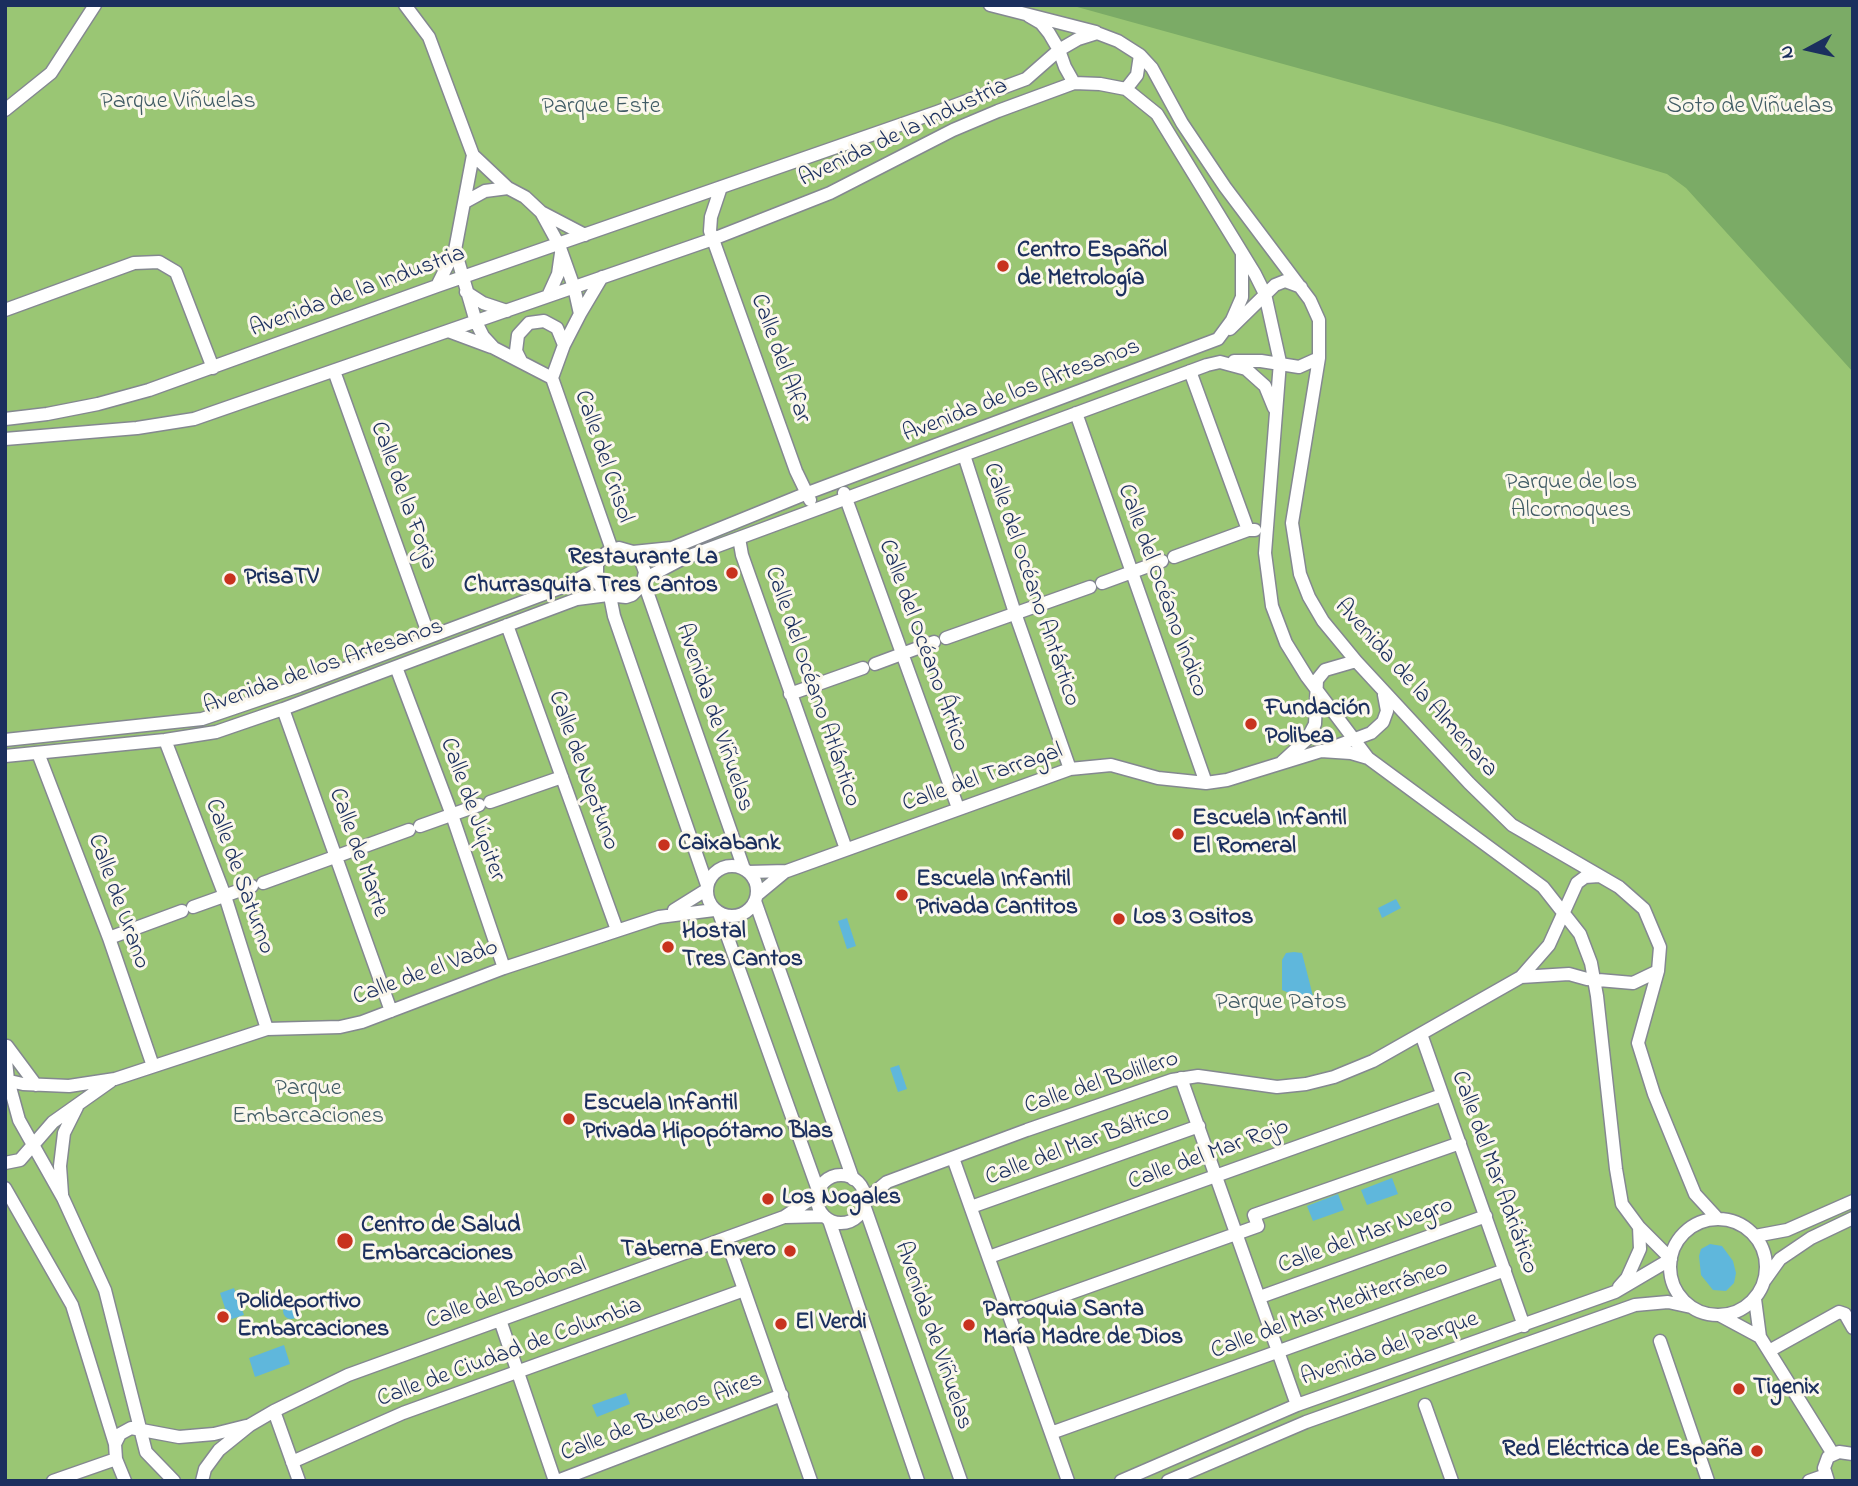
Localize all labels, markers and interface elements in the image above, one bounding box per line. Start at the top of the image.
north arrow [1774,14,1844,84]
text: N [1773,44,1802,60]
street label: Avenida de la Industria [795,73,1013,195]
park label: Parque Viñuelas [100,89,256,117]
park label: Parque Este [542,94,660,122]
park label: Soto de Viñuelas [1667,94,1833,122]
place label: Centro Español de Metrología [1017,238,1167,294]
street label: Avenida de la Industria [246,241,470,345]
marker: Centro Español de Metrología [995,258,1011,274]
street label: Calle del Alfar [742,290,816,428]
street label: Avenida de los Artesanos [899,333,1145,451]
street label: Calle del Crisol [566,387,638,527]
street label: Calle de la Forja [362,418,442,574]
street label: Calle del Océano Antártico [975,460,1085,710]
park label: Parque de los Alcornoques [1505,470,1637,526]
street label: Calle del Océano Índico [1109,481,1213,701]
street label: Calle del Océano Ártico [870,536,974,756]
place label: Restaurante La Churrasquita Tres Cantos [464,545,718,601]
street label: Calle del Océano Atlántico [756,563,866,811]
place label: PrisaTV [244,565,318,593]
marker: Restaurante La Churrasquita Tres Cantos [724,565,740,581]
marker: PrisaTV [222,571,238,587]
street label: Avenida de la Almenara [1327,594,1503,784]
street label: Avenida de los Artesanos [200,613,448,723]
street label: Avenida de Viñuelas [667,620,759,816]
street label: Calle de Neptuno [540,688,624,854]
place label: Fundación Polibea [1265,696,1370,752]
marker: Fundación Polibea [1243,716,1259,732]
street label: Calle de Júpiter [432,735,510,885]
street label: Calle del Tarragal [899,738,1067,820]
street label: Calle de Marte [320,785,394,921]
street label: Calle de Saturno [197,795,279,959]
place label: Escuela Infantil El Romeral [1192,806,1347,862]
marker: Escuela Infantil El Romeral [1170,826,1186,842]
street label: Calle de Urano [79,831,155,973]
place label: Caixabank [678,831,780,859]
marker: Caixabank [656,837,672,853]
place label: Escuela Infantil Privada Cantitos [916,867,1078,923]
marker: Escuela Infantil Privada Cantitos [894,887,910,903]
place label: Los 3 Ositos [1133,905,1254,933]
marker: Los 3 Ositos [1111,911,1127,927]
place label: Hostal Tres Cantos [682,919,803,975]
street label: Calle de el Vado [350,934,502,1014]
marker: Hostal Tres Cantos [660,939,676,955]
park label: Parque Patos [1215,990,1347,1018]
street label: Calle del Bolillero [1021,1046,1183,1122]
street label: Calle del Mar Adriático [1443,1068,1543,1278]
park label: Parque Embarcaciones [232,1076,384,1132]
place label: Escuela Infantil Privada Hipopótamo Blas [583,1091,833,1147]
street label: Calle del Mar Báltico [982,1100,1174,1194]
marker: Escuela Infantil Privada Hipopótamo Blas [561,1111,577,1127]
street label: Calle del Mar Rojo [1125,1114,1293,1198]
place label: Los Nogales [782,1185,901,1213]
marker: Los Nogales [760,1191,776,1207]
street label: Calle del Mar Negro [1275,1192,1457,1282]
place label: Centro de Salud Embarcaciones [361,1213,521,1269]
marker: Centro de Salud Embarcaciones [335,1231,355,1251]
place label: Taberna Envero [621,1237,776,1265]
street label: Avenida de Viñuelas [886,1238,978,1434]
marker: Taberna Envero [782,1243,798,1259]
street label: Calle del Bodonal [423,1253,591,1337]
street label: Calle del Mar Mediterráneo [1208,1255,1452,1367]
place label: Polideportivo Embarcaciones [237,1289,389,1345]
street label: Calle de Ciudad de Columbia [374,1293,646,1415]
place label: Parroquia Santa María Madre de Dios [983,1297,1183,1353]
street label: Avenida del Parque [1298,1306,1482,1394]
marker: Polideportivo Embarcaciones [215,1309,231,1325]
place label: El Verdi [795,1310,867,1338]
marker: El Verdi [773,1316,789,1332]
marker: Parroquia Santa María Madre de Dios [961,1317,977,1333]
street label: Calle de Buenos Aires [557,1366,767,1470]
place label: Tigenix [1753,1375,1820,1403]
marker: Tigenix [1731,1381,1747,1397]
place label: Red Eléctrica de España [1502,1437,1743,1465]
marker: Red Eléctrica de España [1749,1443,1765,1459]

